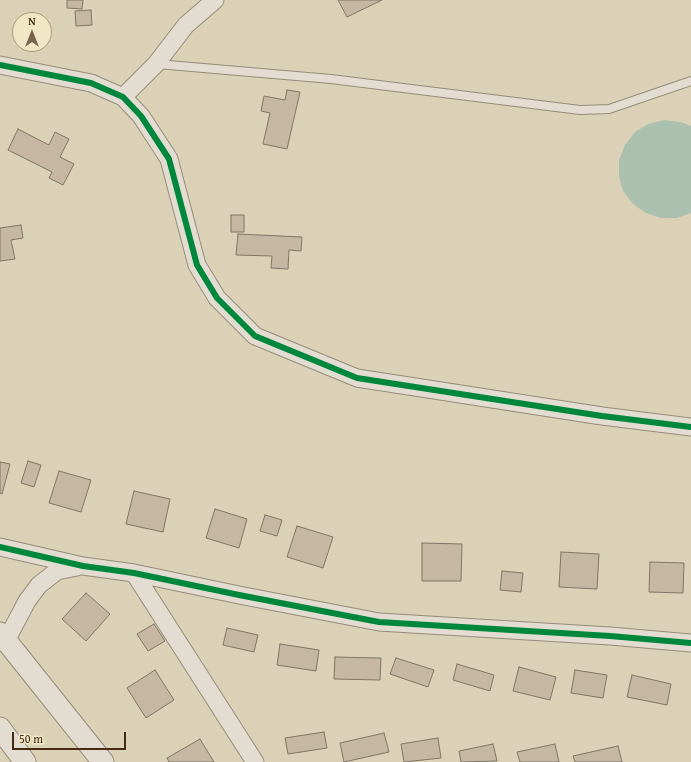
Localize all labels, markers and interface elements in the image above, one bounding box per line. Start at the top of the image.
north arrow [12,12,52,52]
text: N [28,13,36,29]
scale bar [14,724,128,750]
text: 50 m [19,730,43,747]

